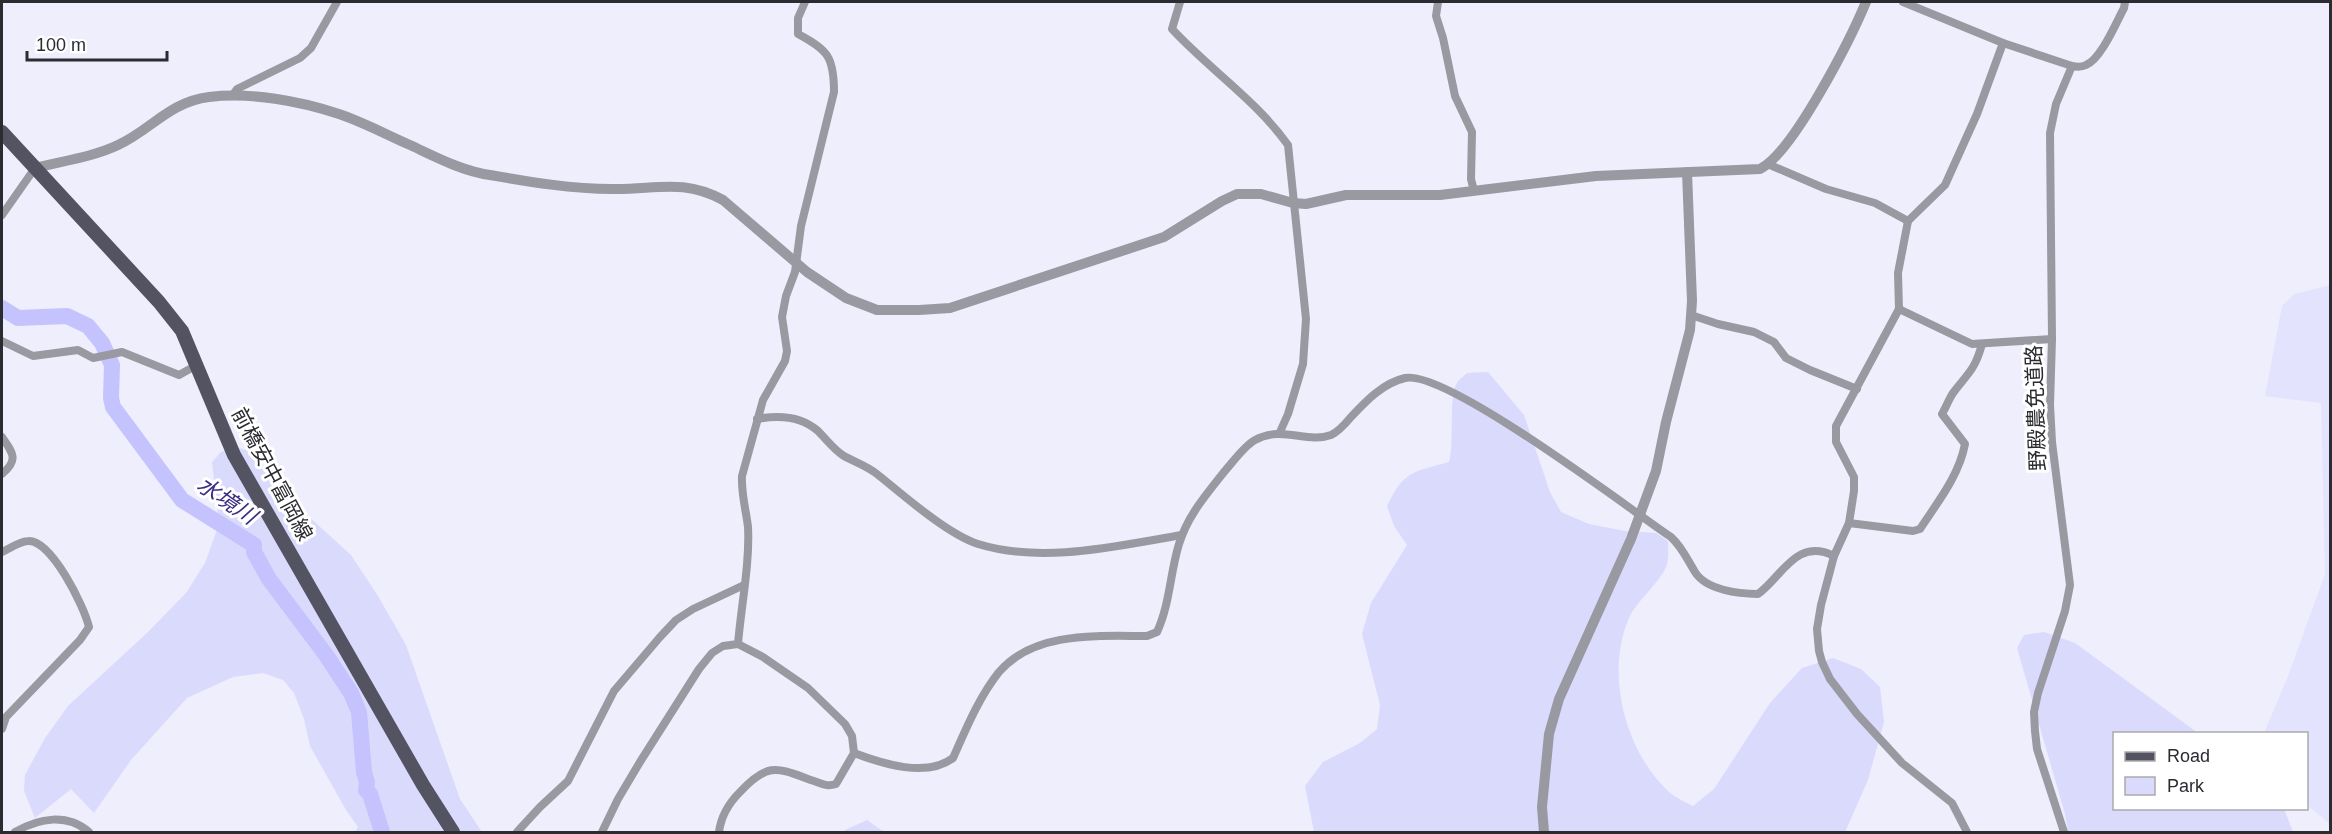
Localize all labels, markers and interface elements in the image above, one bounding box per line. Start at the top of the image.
scale bar [27,24,166,62]
text: 100 m [36,35,86,55]
street label: 野殿農免道路 [2022,345,2049,471]
street label: 前橋安中富岡線 [228,403,317,544]
water label: 水境川 [192,472,263,530]
legend [2113,732,2308,810]
text: Road [2167,746,2210,766]
text: Park [2167,776,2205,796]

